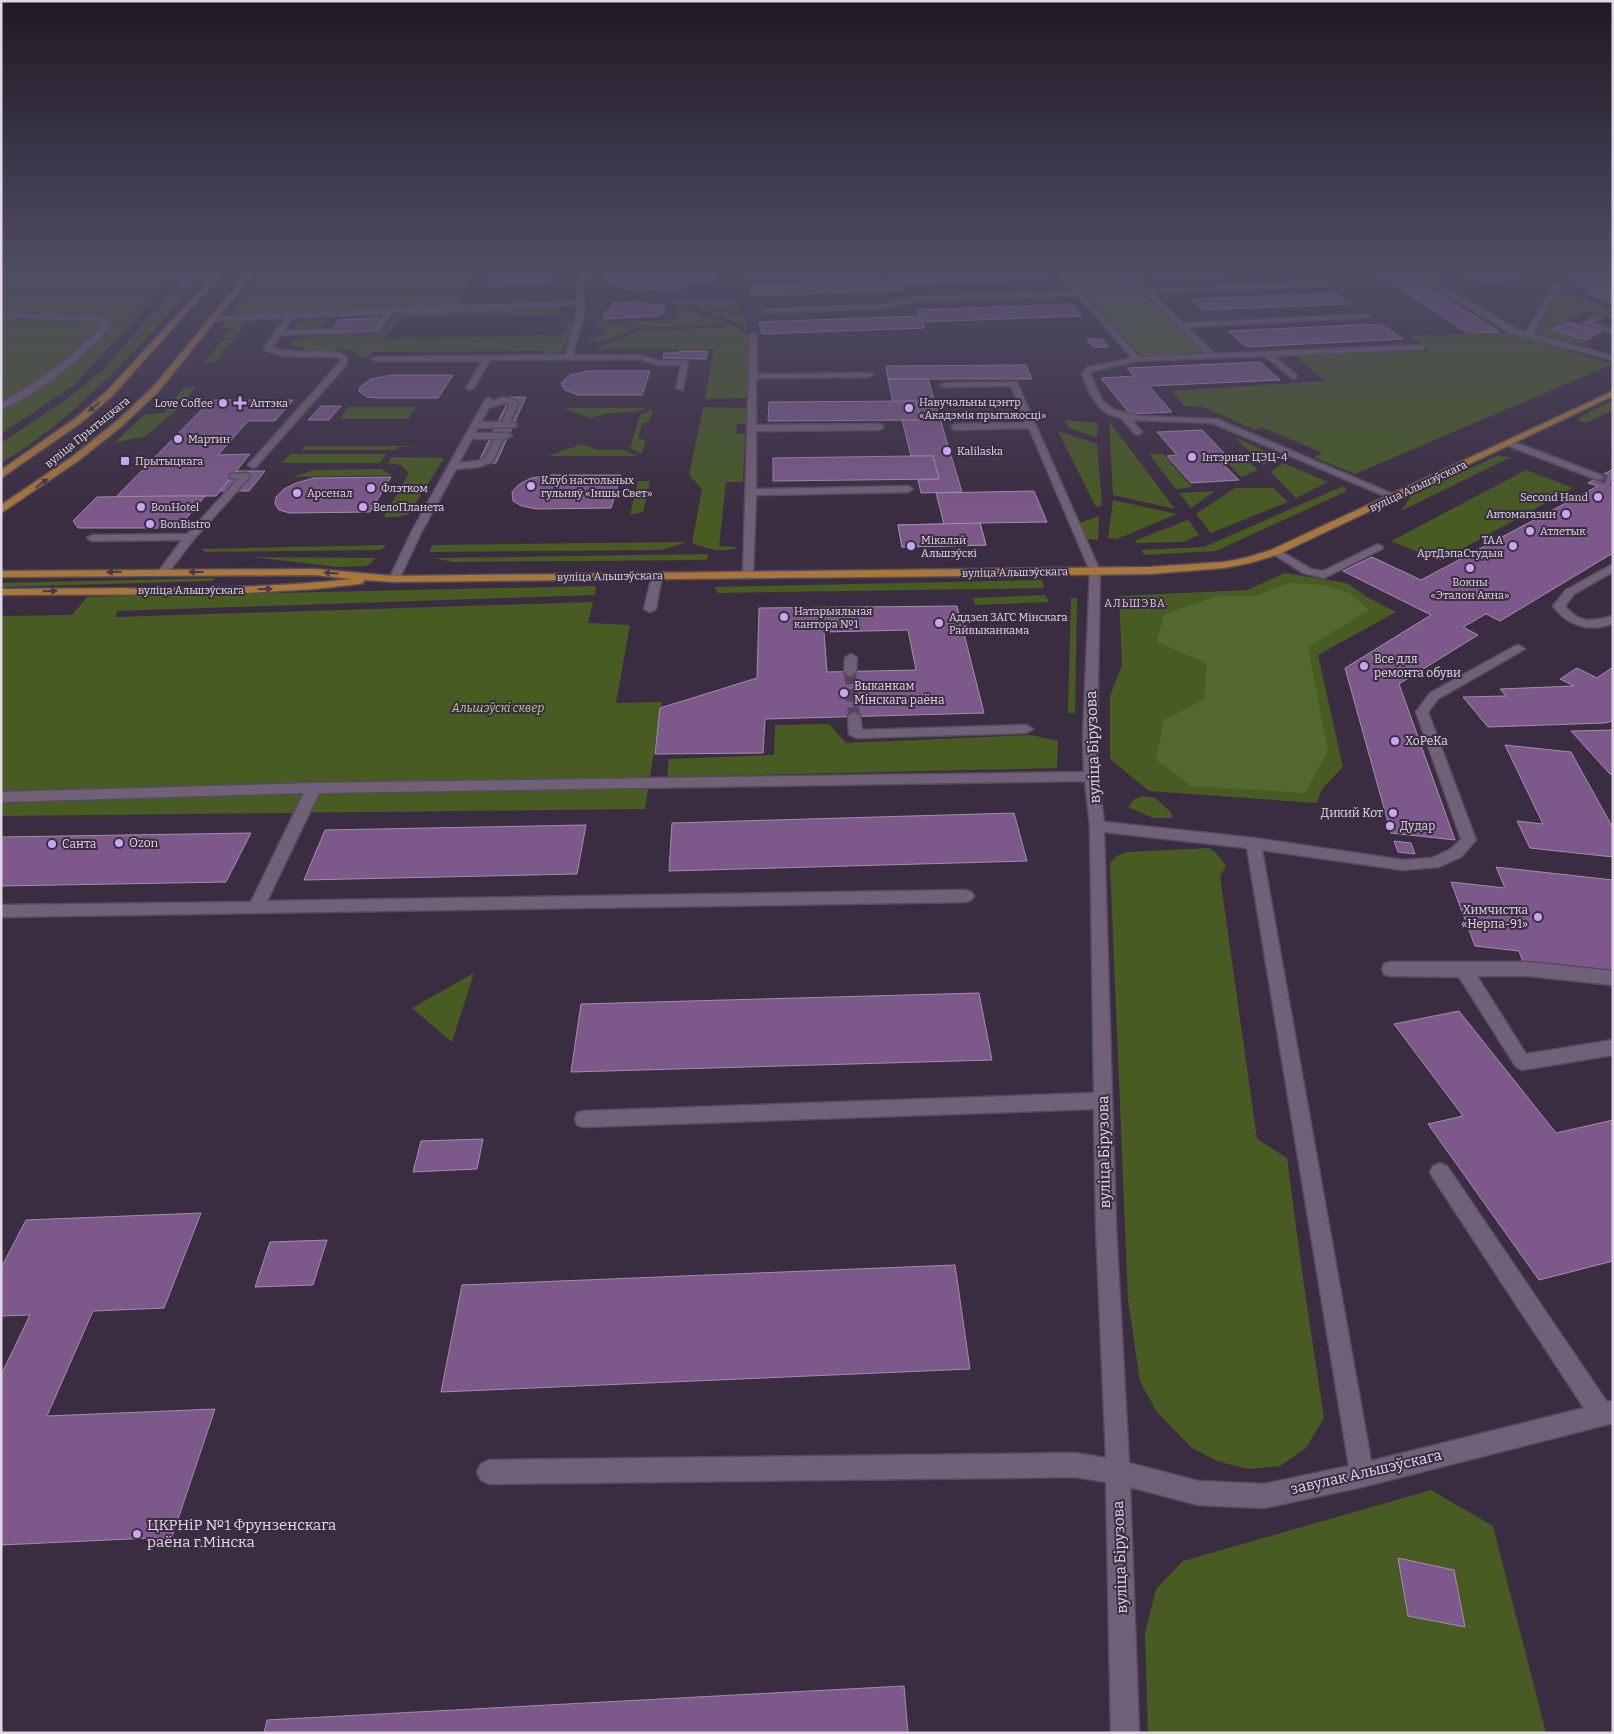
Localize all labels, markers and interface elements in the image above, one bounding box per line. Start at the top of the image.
street label: вуліца Прытыцкага [42,394,132,471]
place label: Навучальны цэнтр «Акадэмія прыгажосці» [919,396,1047,422]
place label: Love Coffee [155,397,213,410]
marker: Love Coffee [217,397,229,409]
marker: Аптэка [234,397,246,409]
place label: Аптэка [250,397,288,410]
one-way arrow [88,401,101,412]
marker: Навучальны цэнтр «Акадэмія прыгажосці» [903,402,915,414]
marker: Мартин [172,433,184,445]
place label: Мартин [188,433,230,446]
marker: Kalilaska [941,445,953,457]
place label: Kalilaska [957,445,1003,458]
marker: Інтэрнат ЦЭЦ-4 [1186,451,1198,463]
place label: Інтэрнат ЦЭЦ-4 [1202,451,1288,464]
marker: Прытыцкага [119,455,131,467]
place label: Прытыцкага [135,455,203,468]
street label: вуліца Альшэўскага [1367,458,1469,515]
place label: Клуб настольных гульняў «Іншы Свет» [541,474,652,500]
one-way arrow [35,478,49,488]
marker: Клуб настольных гульняў «Іншы Свет» [525,480,537,492]
marker: Флэтком [365,482,377,494]
place label: Флэтком [381,482,428,495]
marker: Арсенал [291,487,303,499]
place label: Арсенал [307,487,353,500]
place label: Second Hand [1520,491,1588,504]
marker: Second Hand [1592,491,1604,503]
marker: BonHotel [135,501,147,513]
place label: BonHotel [151,501,199,514]
marker: ВелоПланета [357,501,369,513]
place label: ВелоПланета [373,501,444,514]
place label: Автомагазин [1486,508,1556,521]
marker: Автомагазин [1560,508,1572,520]
marker: BonBistro [144,518,156,530]
place label: BonBistro [160,518,211,531]
marker: Атлетык [1524,525,1536,537]
place label: Атлетык [1540,525,1586,538]
place label: Мікалай Альшэўскі [921,534,977,560]
place label: ТАА АртДэпаСтудыя [1417,534,1503,560]
marker: Мікалай Альшэўскі [905,540,917,552]
marker: ТАА АртДэпаСтудыя [1507,540,1519,552]
marker: Вокны «Эталон Акна» [1464,562,1476,574]
street label: вуліца Альшэўскага [962,565,1068,580]
one-way arrow [106,568,122,576]
one-way arrow [187,568,203,576]
one-way arrow [323,568,339,576]
street label: вуліца Альшэўскага [557,569,663,584]
place label: Вокны «Эталон Акна» [1430,576,1510,602]
street label: вуліца Альшэўскага [138,584,244,597]
one-way arrow [257,584,273,592]
one-way arrow [42,587,58,595]
district label: АЛЬШЭВА [1104,597,1166,610]
place label: Натарыяльная кантора №1 [794,605,872,631]
marker: Натарыяльная кантора №1 [778,611,790,623]
place label: Аддзел ЗАГС Мінскага Райвыканкама [949,611,1067,637]
marker: Аддзел ЗАГС Мінскага Райвыканкама [933,617,945,629]
place label: Все для ремонта обуви [1374,652,1461,680]
marker: Все для ремонта обуви [1358,660,1370,672]
place label: Выканкам Мінскага раёна [854,679,945,707]
marker: Выканкам Мінскага раёна [838,687,850,699]
street label: вуліца Бірузова [1082,690,1104,804]
park label: Альшэўскі сквер [451,701,544,715]
place label: ХоРеКа [1405,734,1448,748]
marker: ХоРеКа [1389,735,1401,747]
place label: Дикий Кот [1321,806,1383,820]
marker: Дикий Кот [1387,807,1399,819]
place label: Дудар [1400,819,1435,833]
marker: Дудар [1384,820,1396,832]
place label: Ozon [129,836,159,850]
place label: Санта [62,837,97,851]
marker: Ozon [113,837,125,849]
marker: Санта [46,838,58,850]
place label: Химчистка «Нерпа-91» [1461,903,1528,931]
marker: Химчистка «Нерпа-91» [1532,911,1544,923]
street label: вуліца Бірузова [1094,1095,1114,1209]
street label: завулак Альшэўскага [1289,1446,1443,1498]
street label: вуліца Бірузова [1109,1500,1131,1614]
place label: ЦКРНіР №1 Фрунзенскага раёна г.Мінска [147,1516,336,1551]
marker: ЦКРНіР №1 Фрунзенскага раёна г.Мінска [131,1528,143,1540]

